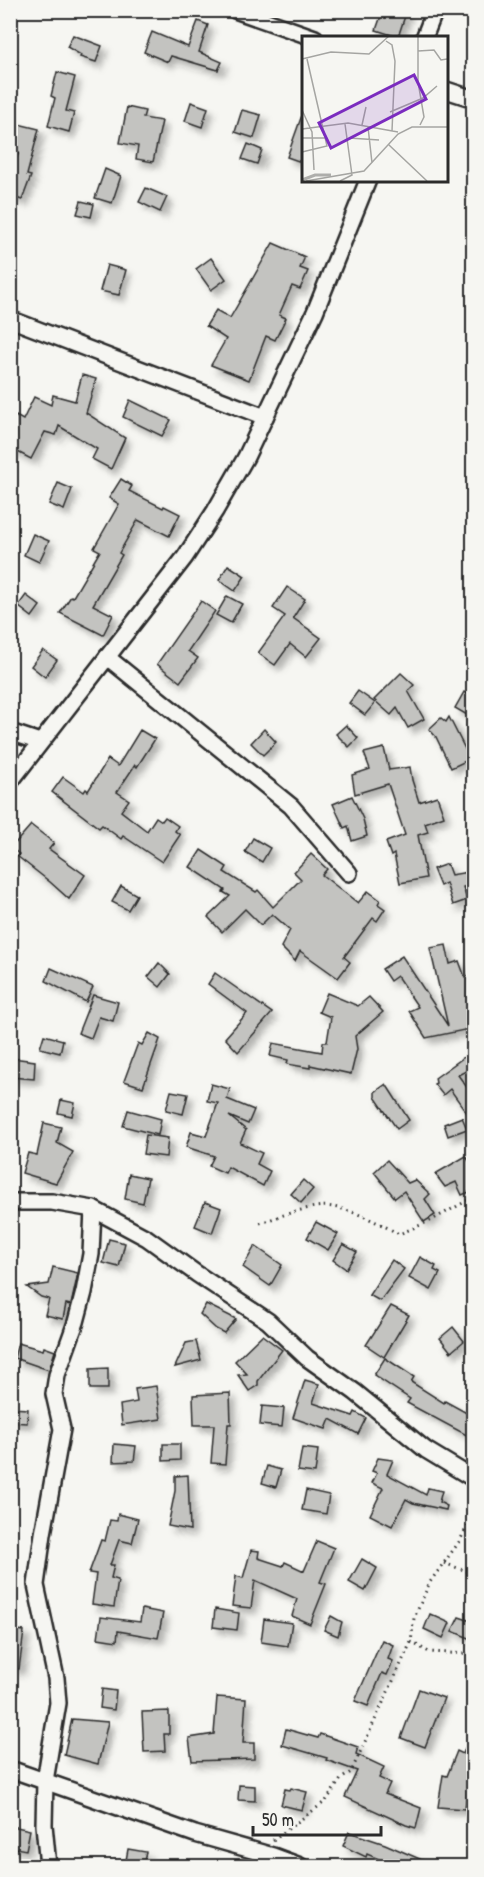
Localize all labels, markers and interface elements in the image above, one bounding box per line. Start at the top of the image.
inset map [302,36,448,182]
scale bar [253,1799,380,1837]
text: 50 m [262,1807,294,1832]

